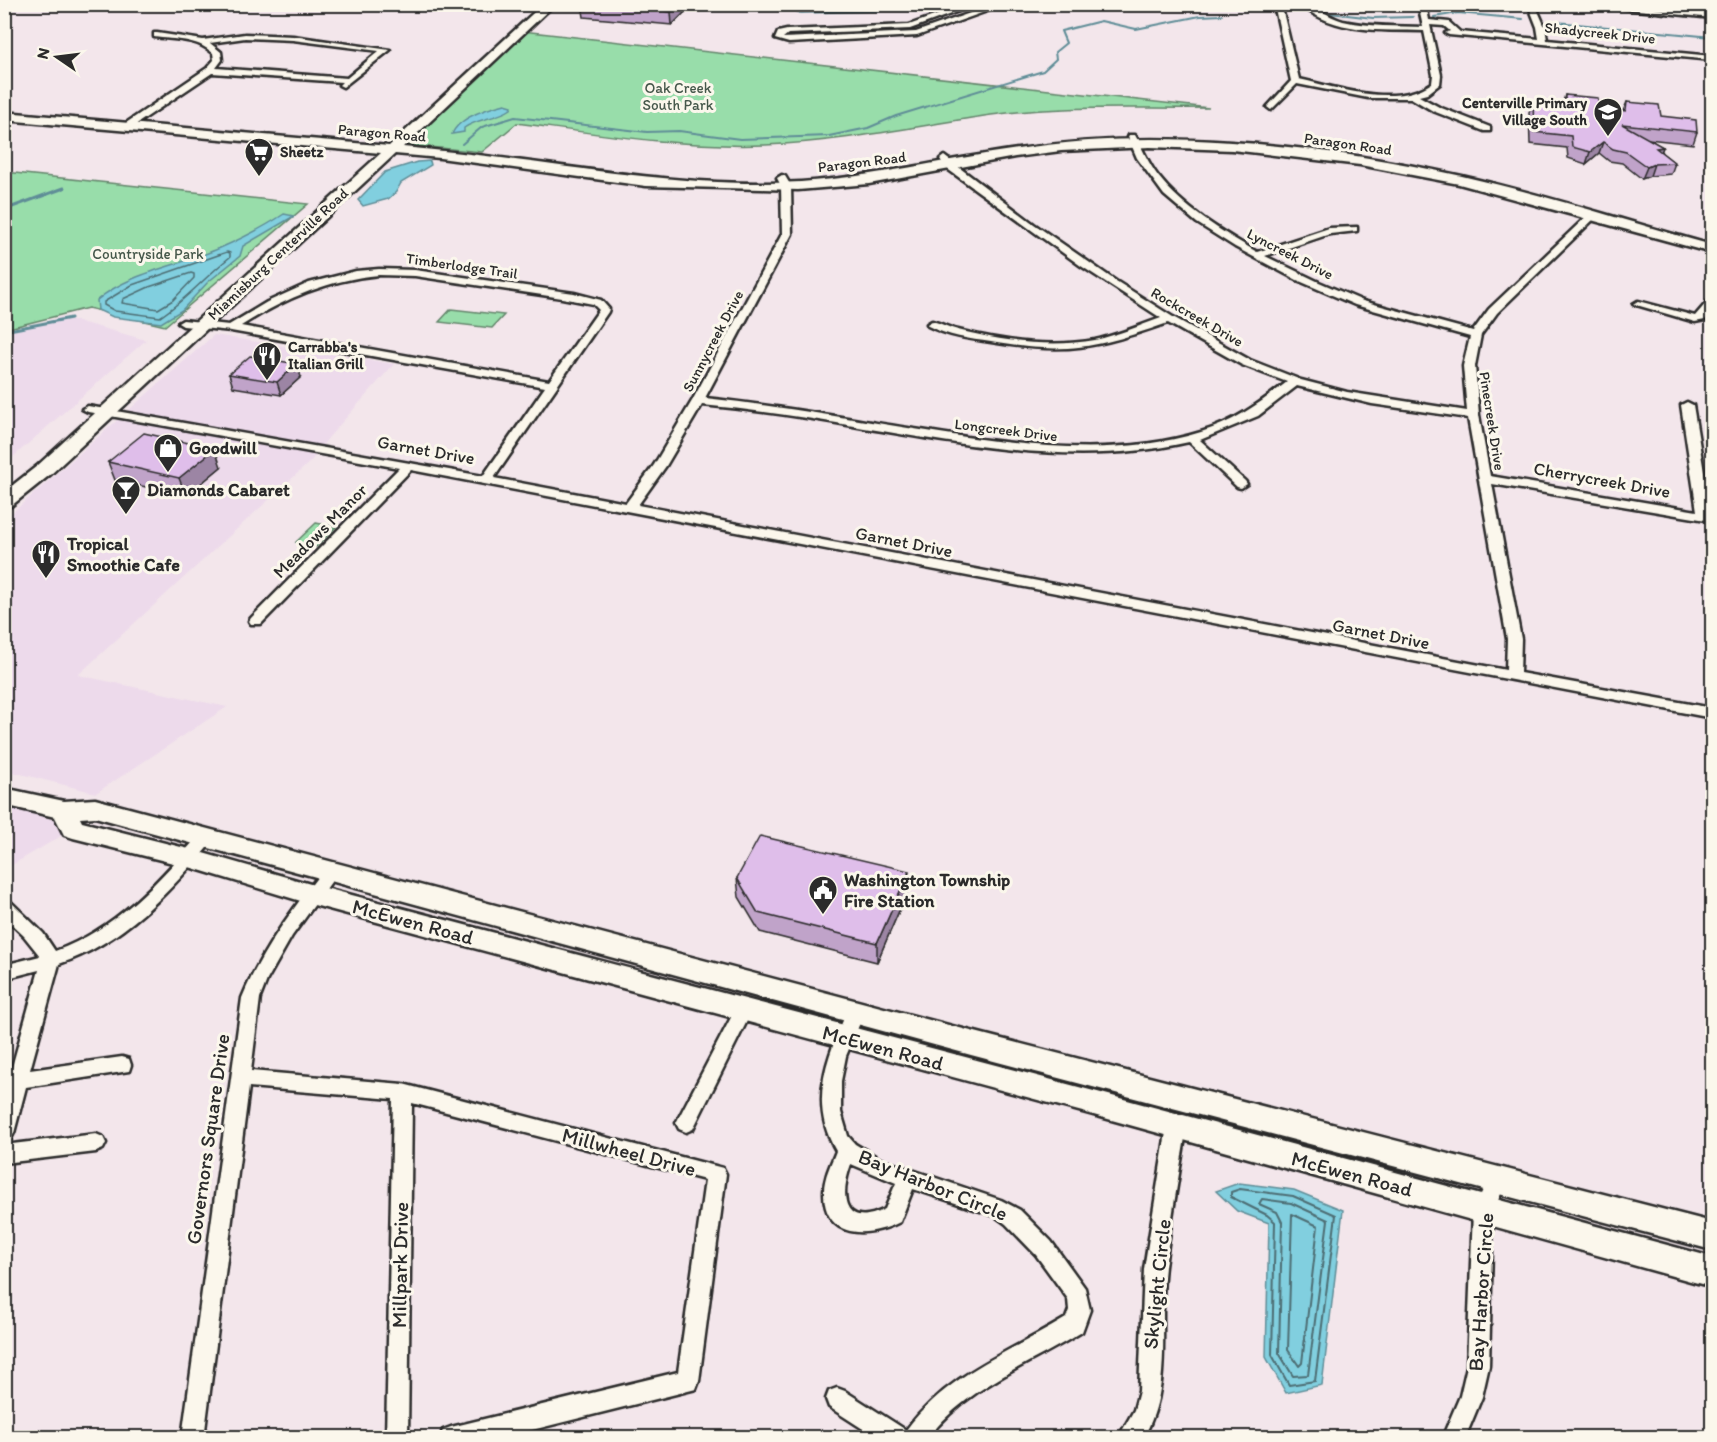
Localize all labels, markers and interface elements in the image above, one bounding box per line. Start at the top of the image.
street label: Shadycreek Drive [1544,18,1656,48]
north arrow [27,27,87,87]
text: N [32,46,53,61]
park label: Oak Creek South Park [642,79,714,114]
place label: Centerville Primary Village South [1462,94,1588,130]
school or university icon: Centerville Primary Village South [1592,96,1624,138]
street label: Paragon Road [337,120,428,146]
street label: Paragon Road [1303,129,1394,159]
supermarket icon: Sheetz [243,136,275,178]
place label: Sheetz [280,143,324,161]
street label: Paragon Road [817,148,908,176]
street label: Miamisburg Centerville Road [204,184,352,324]
street label: Lyncreek Drive [1244,225,1336,283]
park label: Countryside Park [92,245,204,263]
street label: Timberlodge Trail [405,249,520,283]
street label: Rockcreek Drive [1148,283,1246,351]
street label: Sunnycreek Drive [679,287,747,395]
place label: Carrabba's Italian Grill [288,338,364,373]
restaurant icon: Carrabba's Italian Grill [251,340,283,382]
street label: Pinecreek Drive [1475,370,1509,472]
street label: Longcreek Drive [954,415,1058,445]
street label: Garnet Drive [376,431,476,469]
shop icon: Goodwill [152,432,184,474]
place label: Goodwill [189,437,258,459]
street label: Cherrycreek Drive [1532,457,1672,503]
bar icon: Diamonds Cabaret [110,474,142,516]
place label: Diamonds Cabaret [147,479,290,501]
street label: Meadows Manor [268,479,372,583]
street label: Garnet Drive [854,522,954,562]
place label: Tropical Smoothie Cafe [66,533,180,576]
restaurant icon: Tropical Smoothie Cafe [30,538,62,580]
street label: Garnet Drive [1331,614,1431,654]
place label: Washington Township Fire Station [844,869,1010,912]
public building icon: Washington Township Fire Station [807,874,839,916]
street label: McEwen Road [350,893,477,950]
street label: McEwen Road [820,1019,947,1076]
street label: Governors Square Drive [180,1032,235,1246]
street label: Millwheel Drive [560,1122,699,1181]
street label: Bay Harbor Circle [855,1143,1012,1226]
street label: McEwen Road [1289,1145,1416,1202]
street label: Millpark Drive [386,1202,413,1328]
street label: Bay Harbor Circle [1462,1212,1499,1372]
street label: Skylight Circle [1137,1218,1176,1350]

